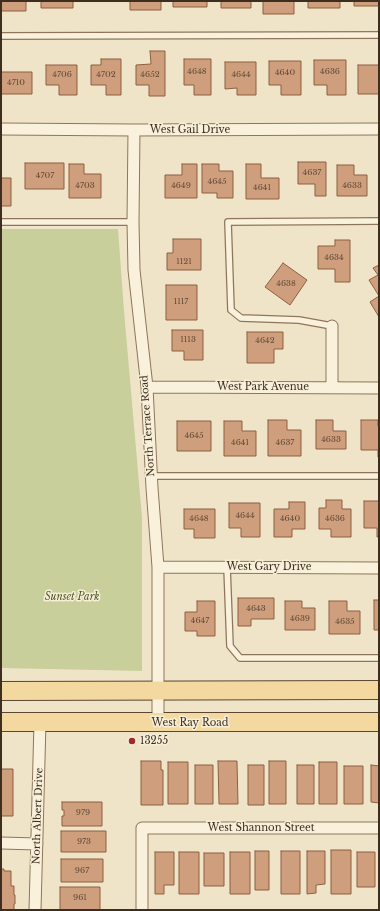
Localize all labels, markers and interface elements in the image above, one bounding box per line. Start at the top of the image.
house number: 4648 [187,67,207,77]
house number: 4636 [320,67,340,77]
house number: 4640 [275,68,295,78]
house number: 4706 [52,70,72,80]
house number: 4702 [96,70,116,80]
house number: 4652 [140,70,160,80]
house number: 4644 [231,70,251,80]
house number: 4710 [7,78,25,88]
street label: West Gail Drive [150,124,230,136]
house number: 4637 [303,168,321,178]
house number: 4707 [36,171,54,181]
house number: 4645 [207,177,227,187]
house number: 4703 [75,181,95,191]
house number: 4649 [171,181,191,191]
house number: 4633 [342,181,362,191]
house number: 4641 [253,183,271,193]
house number: 4634 [324,253,344,263]
house number: 1121 [176,257,192,267]
house number: 4638 [276,279,296,289]
house number: 1117 [174,297,188,307]
house number: 1113 [180,335,196,345]
house number: 4642 [255,336,275,346]
street label: North Terrace Road [138,375,158,477]
street label: West Park Avenue [217,381,309,393]
house number: 4645 [184,431,204,441]
house number: 4633 [321,435,341,445]
house number: 4641 [231,438,249,448]
house number: 4637 [276,438,294,448]
house number: 4644 [235,511,255,521]
house number: 4648 [189,514,209,524]
house number: 4640 [280,514,300,524]
house number: 4636 [325,514,345,524]
street label: West Gary Drive [227,561,311,573]
park label: Sunset Park [45,591,99,603]
house number: 4643 [246,604,266,614]
house number: 4639 [290,614,310,624]
house number: 4647 [191,616,209,626]
house number: 4635 [335,617,355,627]
street label: West Ray Road [152,717,228,729]
place label: 13255 [140,735,168,747]
marker: 13255 [127,736,137,746]
street label: North Albert Drive [30,767,46,865]
house number: 979 [76,808,90,818]
street label: West Shannon Street [208,822,314,834]
house number: 973 [77,837,91,847]
house number: 967 [75,866,89,876]
house number: 961 [73,893,87,903]

